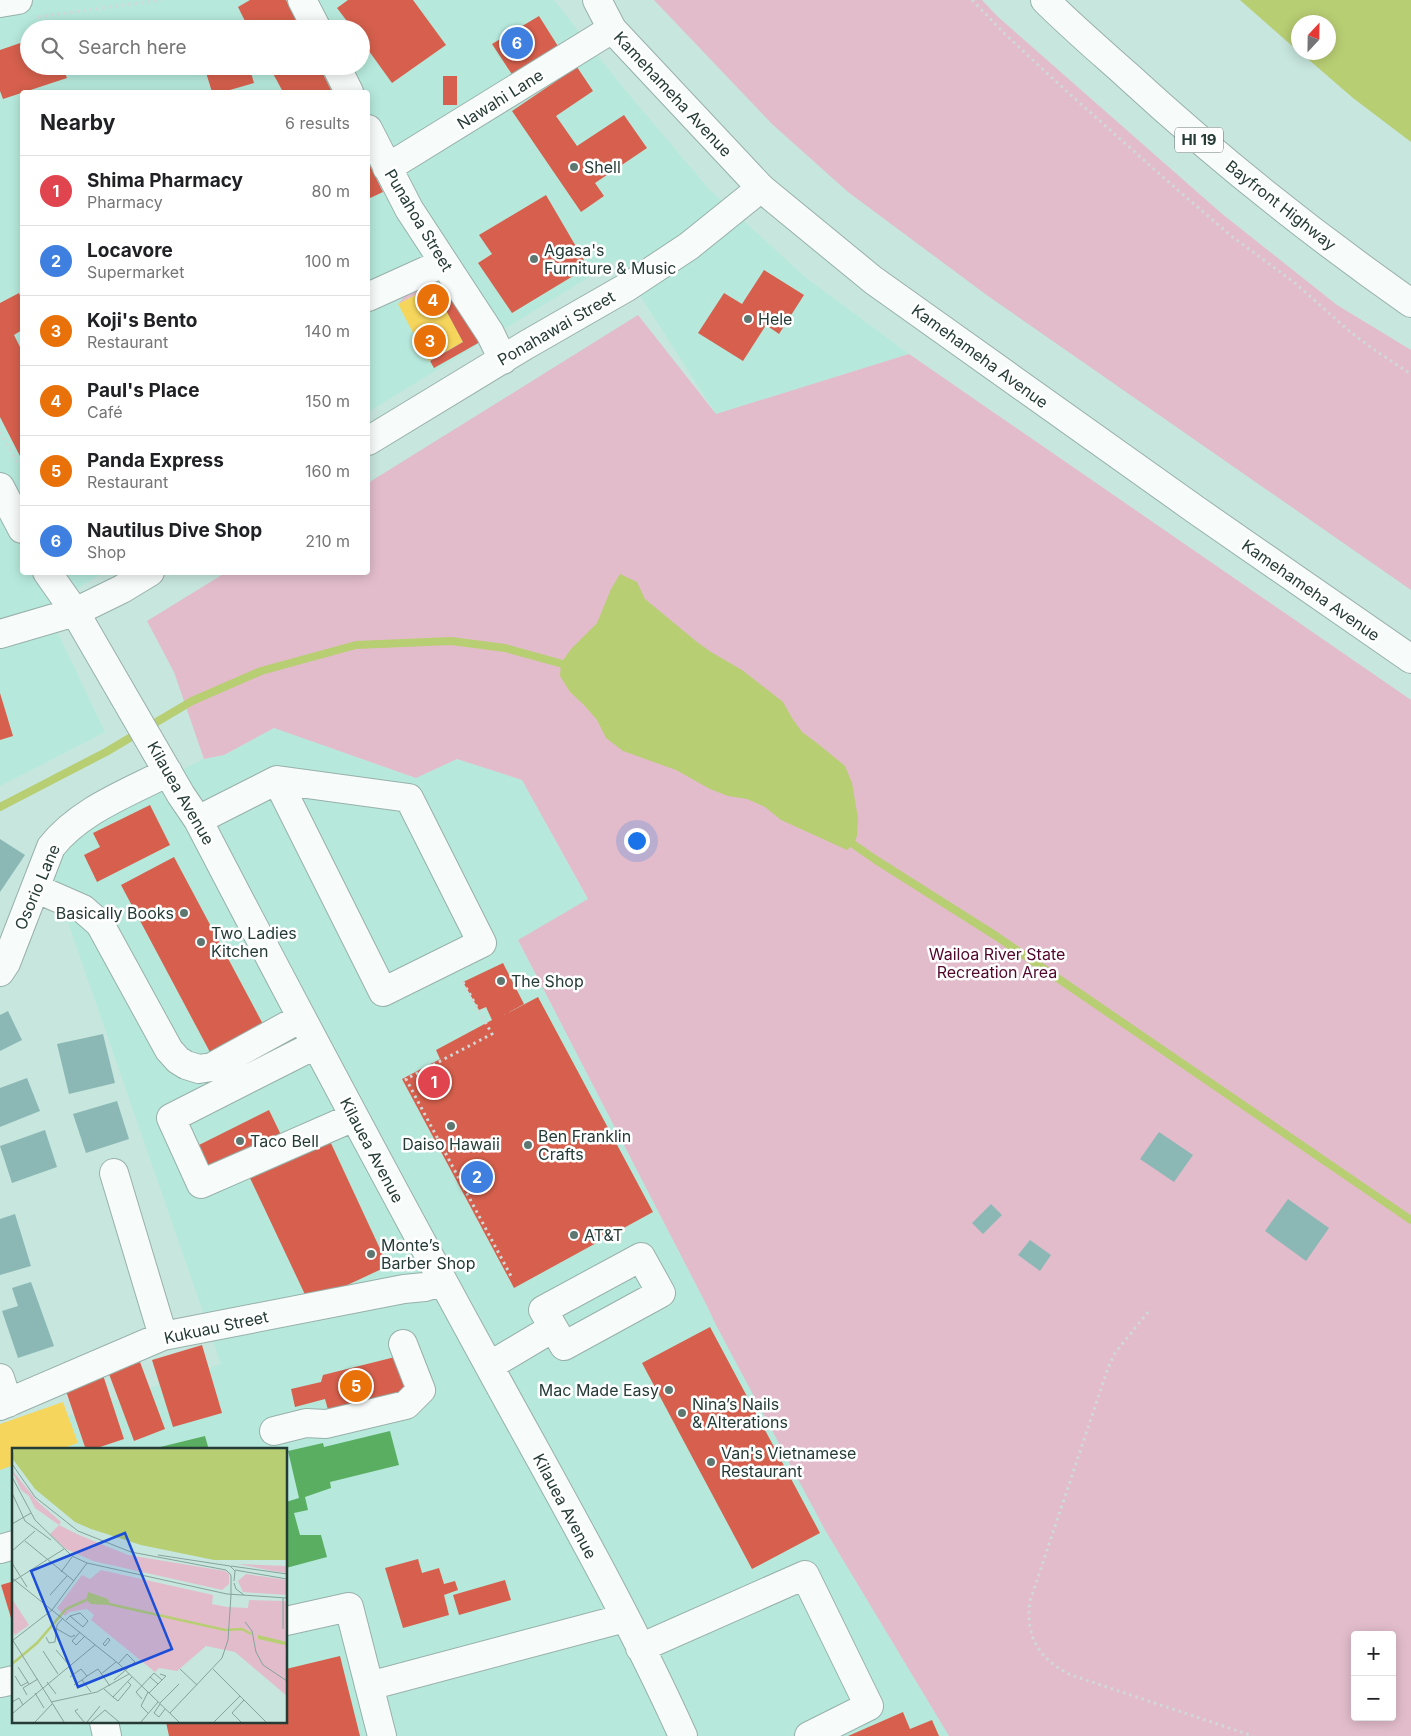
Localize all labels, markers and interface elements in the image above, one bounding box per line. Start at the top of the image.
north arrow [1291,15,1336,60]
search box [20,20,370,75]
pin: 6 [501,24,533,62]
street label: Kamehameha Avenue [610,27,736,161]
icon: search [38,34,66,62]
text: Search here [78,36,187,59]
street label: Nawahi Lane [453,65,547,133]
text: Nearby [40,110,115,135]
text: 6 results [285,113,350,133]
road number: HI 19 [1175,128,1223,152]
street label: Bayfront Highway [1222,156,1340,254]
place label: Shell [584,157,621,177]
marker: Shell [568,161,580,173]
street label: Punahoa Street [381,165,457,275]
text: Shima Pharmacy [87,169,243,192]
text: 1 [53,181,59,201]
text: 80 m [311,181,350,201]
text: Pharmacy [87,192,163,212]
text: Locavore [87,239,173,262]
place label: Agasa's Furniture & Music [544,240,676,278]
text: 2 [51,251,61,271]
text: 100 m [305,251,350,271]
marker: Agasa's Furniture & Music [528,253,540,265]
text: Supermarket [87,262,184,282]
pin: 4 [417,281,449,319]
street label: Ponahawai Street [494,286,618,370]
street label: Kamehameha Avenue [908,300,1052,412]
text: Koji's Bento [87,309,197,332]
place label: Hele [758,309,792,329]
marker: Hele [742,313,754,325]
text: 3 [51,321,61,341]
text: 140 m [305,321,350,341]
pin: 3 [414,322,446,360]
text: Restaurant [87,332,168,352]
text: Paul's Place [87,379,200,402]
text: 4 [51,391,61,411]
text: 150 m [305,391,350,411]
text: Café [87,402,122,422]
text: Panda Express [87,449,224,472]
text: 5 [51,461,61,481]
text: 160 m [305,461,350,481]
text: Restaurant [87,472,168,492]
text: Nautilus Dive Shop [87,519,262,542]
text: 6 [51,531,61,551]
text: 210 m [305,531,350,551]
street label: Kamehameha Avenue [1238,535,1384,645]
text: Shop [87,542,126,562]
street label: Kilauea Avenue [143,738,219,848]
your location [624,828,650,854]
street label: Osorio Lane [10,841,64,933]
place label: Basically Books [56,903,174,923]
marker: Basically Books [178,907,190,919]
place label: Two Ladies Kitchen [211,923,297,961]
marker: Two Ladies Kitchen [195,936,207,948]
park label: Wailoa River State Recreation Area [929,944,1065,982]
place label: The Shop [511,971,584,991]
marker: The Shop [495,975,507,987]
pin: 1 [418,1063,450,1101]
street label: Kilauea Avenue [336,1094,408,1206]
marker: Daiso Hawaii [445,1120,457,1132]
place label: Ben Franklin Crafts [538,1126,631,1164]
place label: Taco Bell [250,1131,319,1151]
place label: Daiso Hawaii [402,1134,500,1154]
marker: Taco Bell [234,1135,246,1147]
marker: Ben Franklin Crafts [522,1139,534,1151]
pin: 2 [461,1158,493,1196]
place label: AT&T [584,1225,623,1245]
marker: AT&T [568,1229,580,1241]
place label: Monte’s Barber Shop [381,1235,476,1273]
marker: Monte’s Barber Shop [365,1248,377,1260]
street label: Kukuau Street [162,1306,270,1348]
pin: 5 [340,1367,372,1405]
place label: Mac Made Easy [539,1380,659,1400]
marker: Mac Made Easy [663,1384,675,1396]
place label: Nina’s Nails & Alterations [692,1394,788,1432]
marker: Nina’s Nails & Alterations [676,1407,688,1419]
place label: Van's Vietnamese Restaurant [721,1443,856,1481]
inset map [12,1448,288,1724]
street label: Kilauea Avenue [529,1450,601,1562]
marker: Van's Vietnamese Restaurant [705,1456,717,1468]
map controls [1351,1631,1396,1721]
button: + [1351,1631,1396,1676]
button: − [1351,1676,1396,1721]

